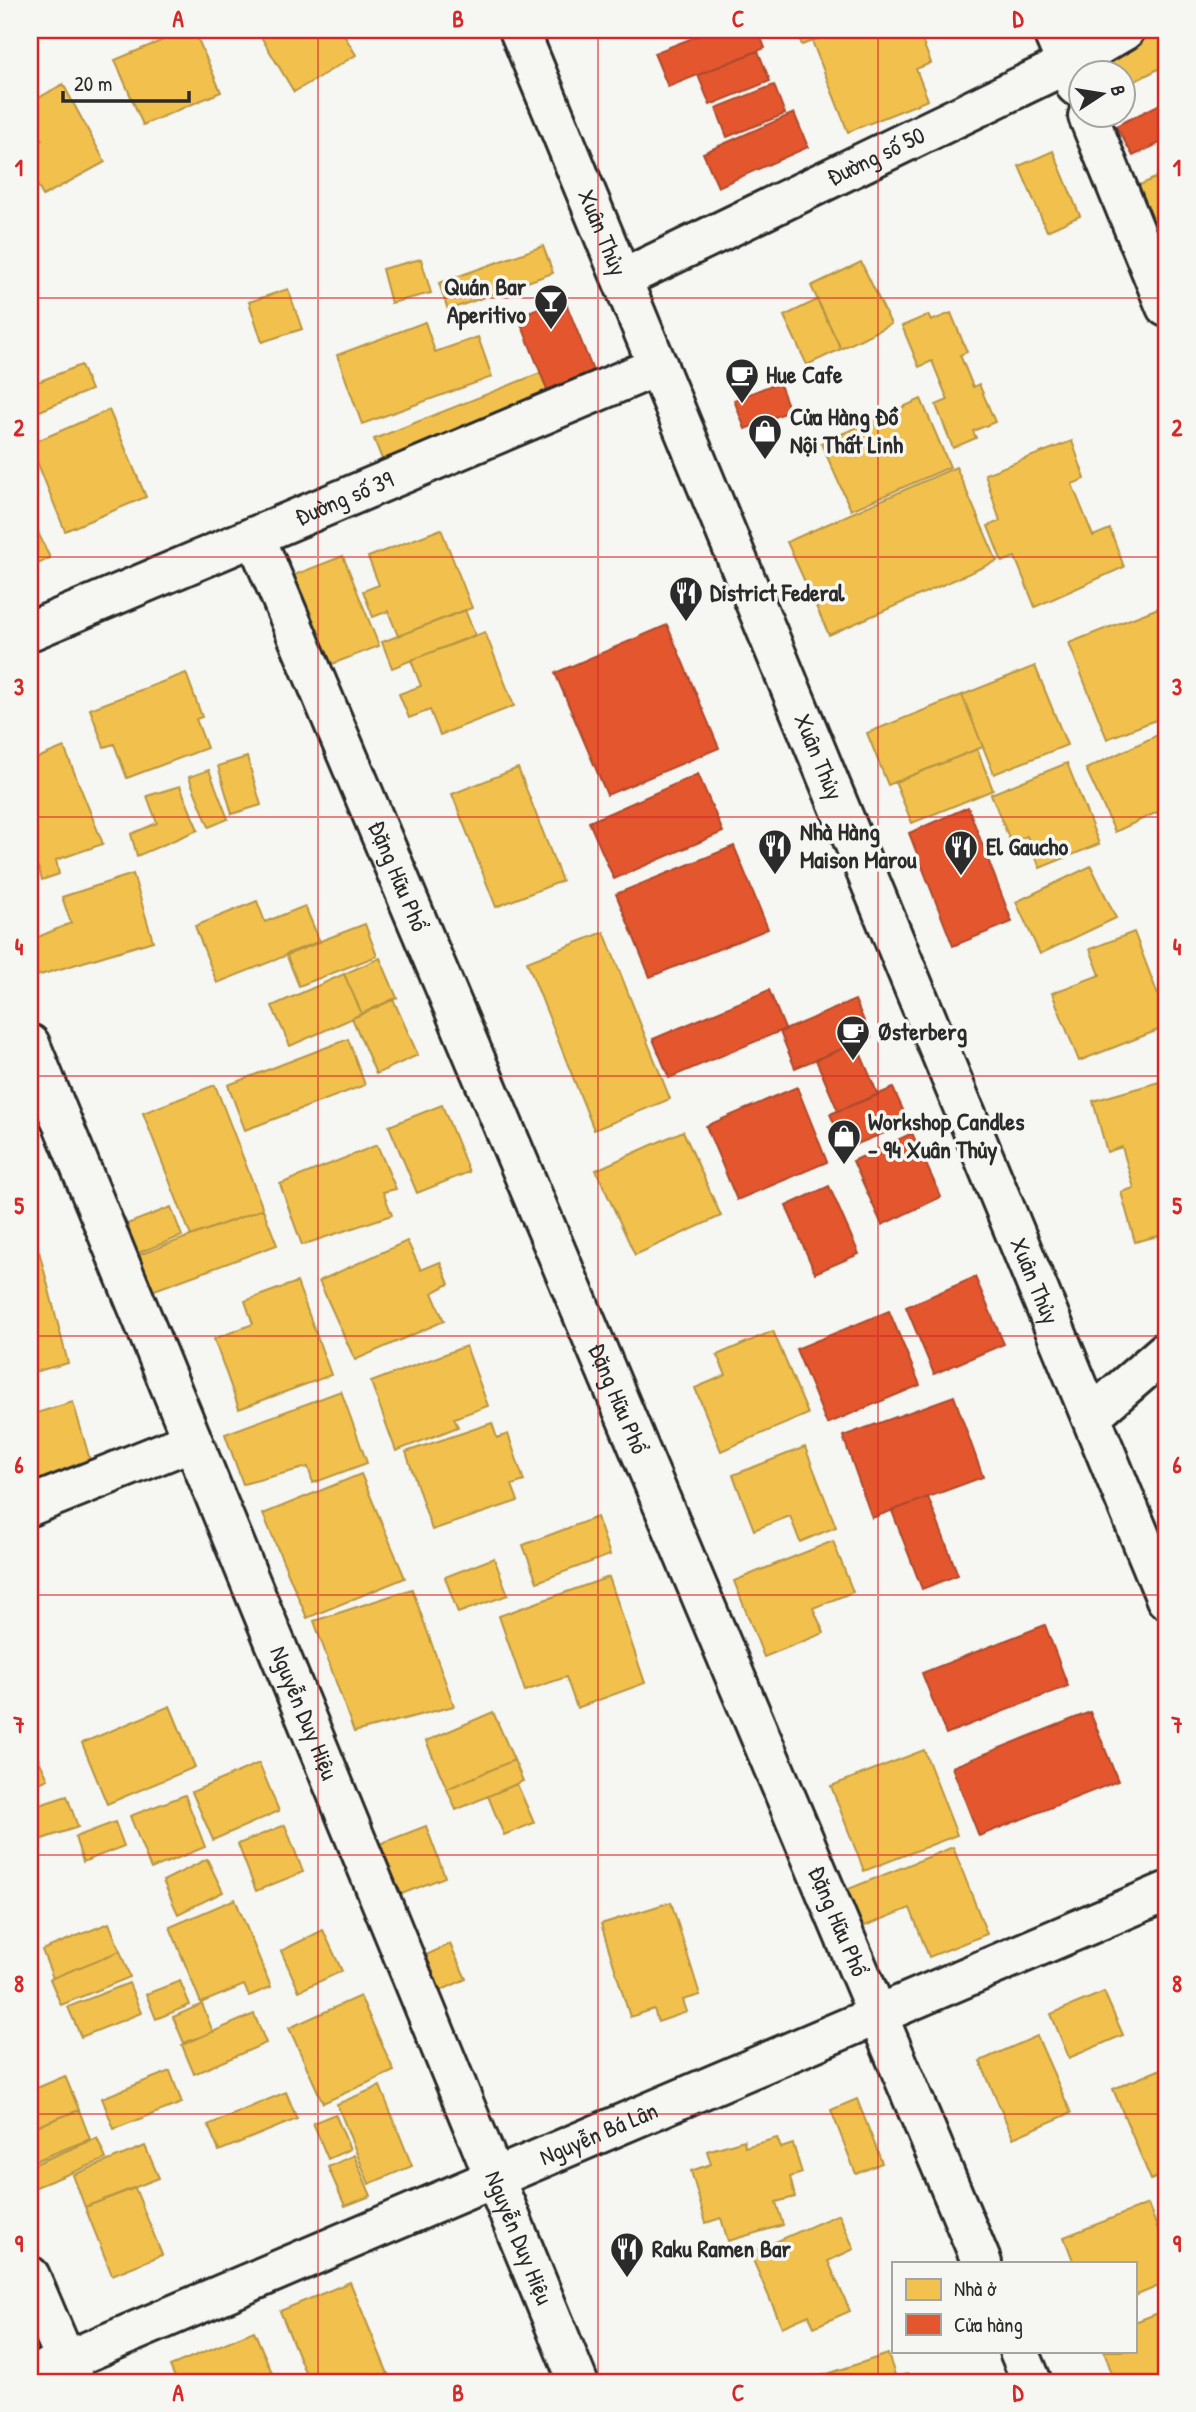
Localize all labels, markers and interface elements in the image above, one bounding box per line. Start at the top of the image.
text: A [172,3,184,34]
text: B [452,3,464,34]
text: C [732,3,744,34]
text: D [1013,3,1025,34]
scale bar [63,60,189,104]
north arrow [1066,60,1136,130]
text: 20 m [74,69,112,98]
text: B [1105,83,1132,98]
street label: Đường số 50 [821,118,930,193]
text: 1 [15,152,23,183]
text: 1 [1173,152,1181,183]
street label: Xuân Thủy [571,184,636,280]
place label: Quán Bar Aperitivo [444,270,527,331]
bar icon: Quán Bar Aperitivo [532,282,570,331]
cafe icon: Hue Cafe [723,356,761,405]
place label: Hue Cafe [766,358,843,390]
place label: Cửa Hàng Đồ Nội Thất Linh [790,400,903,460]
text: 2 [14,412,25,443]
shop icon: Cửa Hàng Đồ Nội Thất Linh [746,412,784,461]
text: 2 [1172,412,1183,443]
street label: Đường số 39 [290,463,398,532]
restaurant icon: District Federal [667,574,705,623]
place label: District Federal [710,576,845,608]
text: 3 [14,671,24,702]
text: 3 [1172,671,1182,702]
street label: Xuân Thủy [787,708,852,804]
place label: Nhà Hàng Maison Marou [800,815,917,875]
street label: Đặng Hữu Phổ [362,816,437,936]
restaurant icon: Nhà Hàng Maison Marou [756,827,794,876]
restaurant icon: El Gaucho [942,828,980,877]
place label: El Gaucho [986,830,1068,862]
text: 4 [15,931,24,962]
text: 4 [1173,931,1182,962]
cafe icon: Østerberg [834,1013,872,1062]
place label: Østerberg [878,1015,968,1048]
place label: Workshop Candles - 94 Xuân Thủy [868,1105,1024,1166]
shop icon: Workshop Candles - 94 Xuân Thủy [825,1117,863,1166]
text: 5 [14,1190,24,1221]
text: 5 [1172,1190,1182,1221]
street label: Xuân Thủy [1004,1232,1068,1329]
street label: Đặng Hữu Phổ [582,1338,657,1459]
text: 6 [14,1449,24,1480]
text: 6 [1172,1449,1182,1480]
street label: Nguyễn Duy Hiệu [263,1641,347,1785]
text: 7 [12,1709,25,1740]
text: 7 [1170,1709,1183,1740]
street label: Đặng Hữu Phổ [802,1861,877,1981]
text: 8 [14,1968,24,1999]
text: 8 [1172,1968,1182,1999]
street label: Nguyễn Bá Lân [534,2094,662,2172]
street label: Nguyễn Duy Hiệu [478,2166,562,2309]
text: 9 [15,2228,24,2259]
text: 9 [1173,2228,1182,2259]
restaurant icon: Raku Ramen Bar [608,2230,646,2279]
place label: Raku Ramen Bar [652,2232,792,2264]
legend [892,2262,1136,2352]
text: Nhà ở [954,2274,997,2303]
text: Cửa hàng [954,2310,1023,2339]
text: A [172,2377,184,2408]
text: B [452,2377,464,2408]
text: C [732,2377,744,2408]
text: D [1013,2377,1025,2408]

